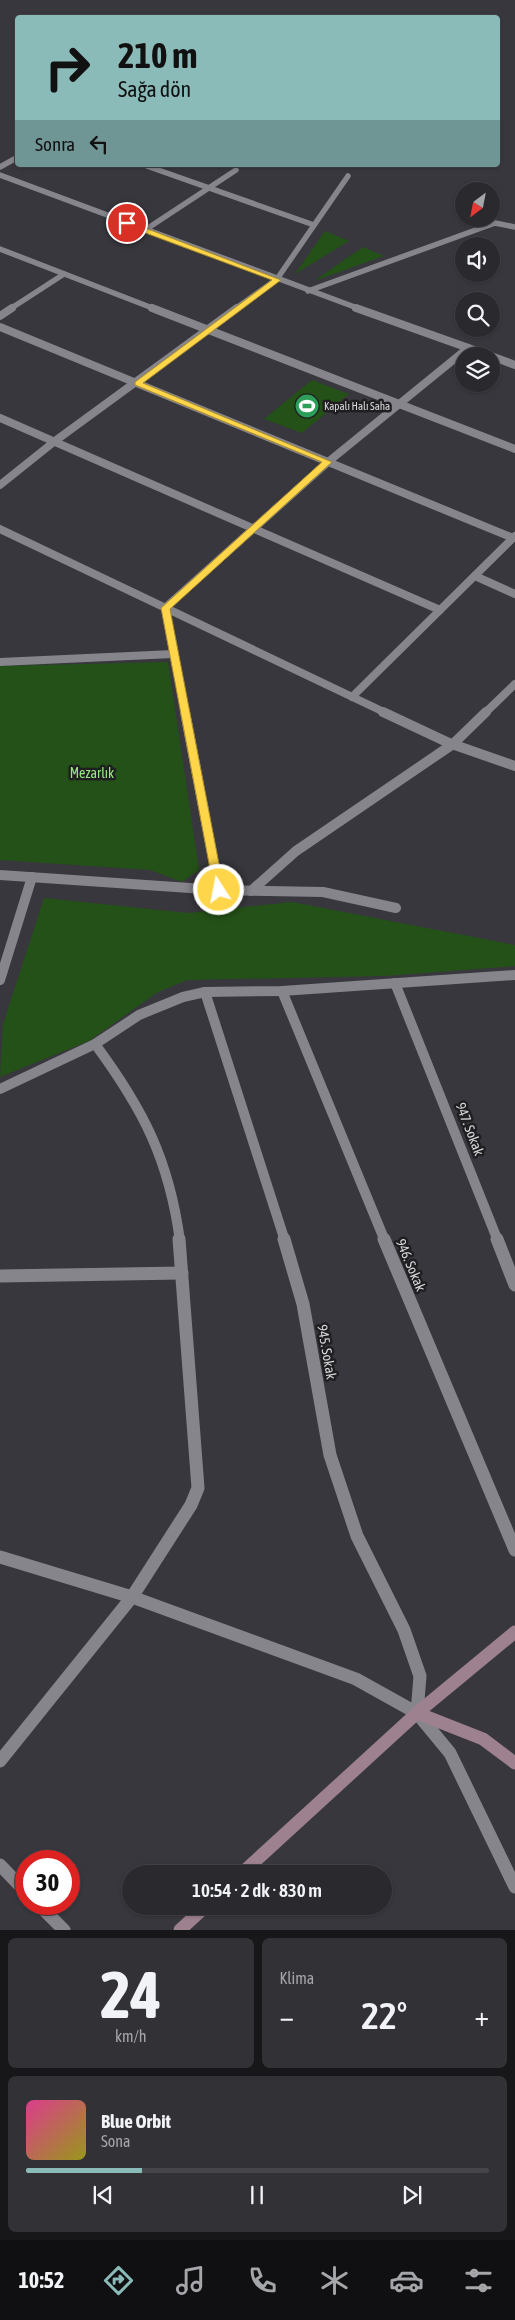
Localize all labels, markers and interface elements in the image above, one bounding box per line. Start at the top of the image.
icon: right [35,35,100,100]
text: 210 m [118,35,197,75]
text: Sağa dön [118,76,191,102]
icon: left [85,130,113,158]
text: Sonra [35,133,75,155]
north arrow [455,182,500,228]
map controls [455,182,500,392]
pin [106,202,148,244]
icon: arrive [113,209,141,237]
button: sound [455,237,500,282]
button: search [455,292,500,337]
button: layers [455,347,500,392]
sports icon: Kapalı Halı Saha [294,393,320,419]
place label: Kapalı Halı Saha [324,400,390,412]
park label: Mezarlık [70,765,114,781]
position arrow [192,863,244,915]
street label: 947. Sokak [453,1100,487,1158]
street label: 946. Sokak [393,1236,429,1294]
street label: 945. Sokak [314,1323,340,1381]
speed limit sign: 30 [15,1850,80,1915]
text: 10:54 · 2 dk · 830 m [192,1879,322,1901]
text: 24 [100,1957,161,2032]
text: Klima [280,1969,314,1987]
text: 22° [361,1994,407,2037]
text: − [280,2000,294,2032]
text: + [474,2000,489,2032]
text: km/h [115,2027,147,2045]
text: Blue Orbit [101,2110,171,2132]
text: Sona [101,2132,130,2150]
icon: previous [89,2181,117,2209]
icon: pause [243,2181,271,2209]
icon: next [398,2181,426,2209]
icon: directions [101,2263,136,2298]
icon: music [173,2263,208,2298]
icon: phone [245,2263,280,2298]
icon: climate [317,2263,352,2298]
icon: car [389,2263,424,2298]
icon: filters [461,2263,496,2298]
text: 10:52 [19,2267,64,2293]

